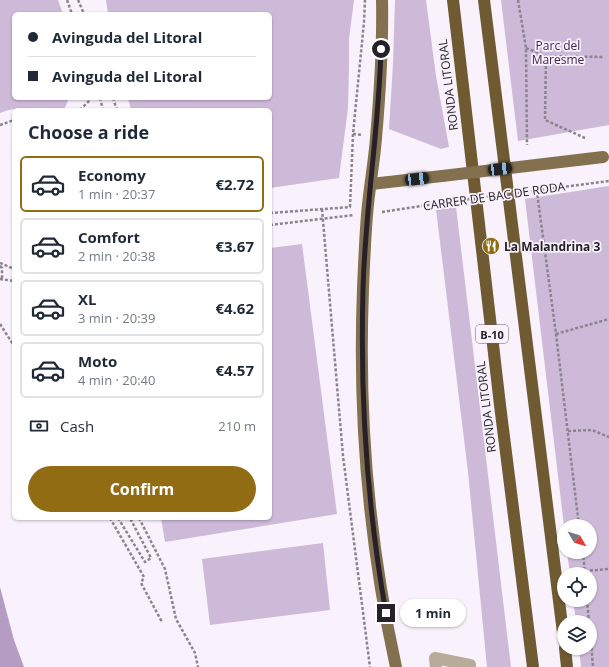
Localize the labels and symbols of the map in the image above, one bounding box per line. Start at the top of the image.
park label: Parc del Maresme [532,37,585,68]
street label: RONDA LITORAL [434,38,462,132]
route start [372,40,390,58]
car [487,162,513,176]
car [404,172,430,186]
street label: CARRER DE BAC DE RODA [422,178,566,214]
restaurant icon: La Malandrina 3 [481,236,501,256]
place label: La Malandrina 3 [504,238,600,255]
road number: B-10 [476,325,508,343]
street label: RONDA LITORAL [472,360,500,454]
north arrow [557,519,597,559]
callout: 1 min [400,599,466,627]
route end [377,604,395,622]

